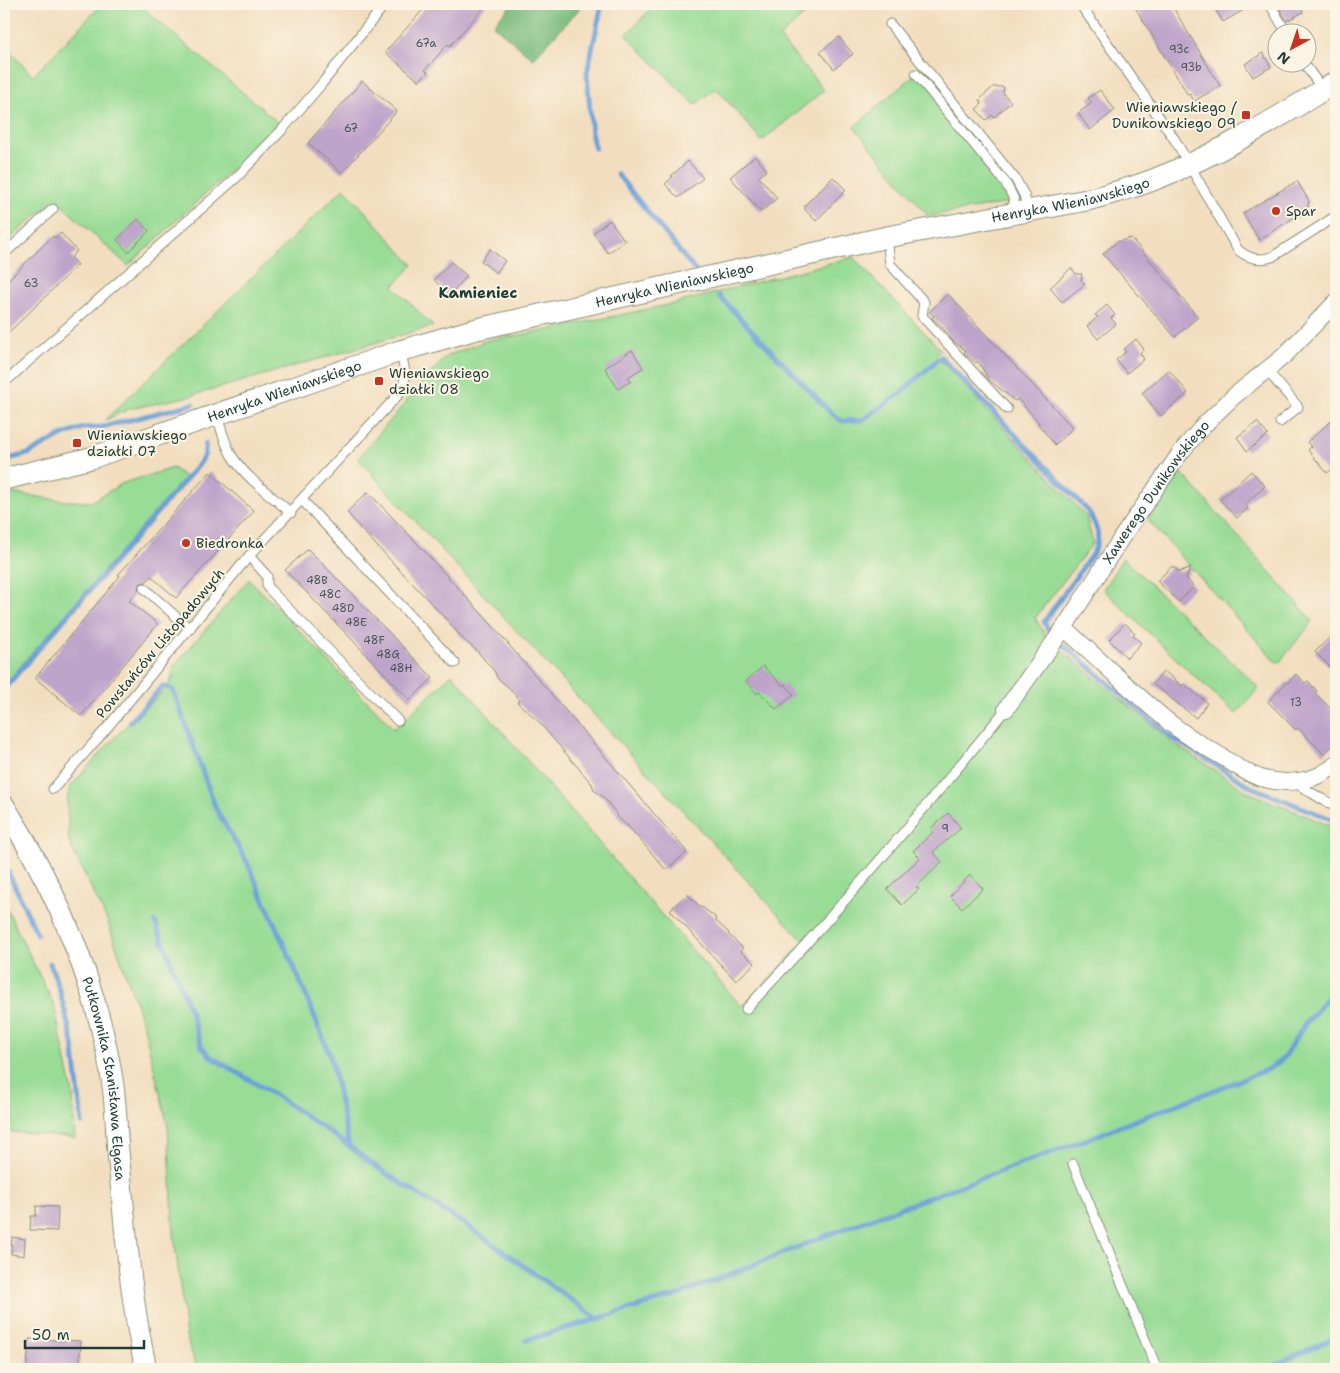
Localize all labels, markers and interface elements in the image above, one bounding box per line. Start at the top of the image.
north arrow [1268,22,1318,72]
house number: 67a [416,36,436,51]
house number: 93c [1169,42,1190,57]
text: N [1274,47,1294,68]
house number: 93b [1180,60,1202,75]
place label: Wieniawskiego / Dunikowskiego 09 [1112,98,1237,132]
marker: Wieniawskiego / Dunikowskiego 09 [1240,109,1252,121]
house number: 67 [344,121,358,136]
street label: Henryka Wieniawskiego [990,173,1152,227]
place label: Spar [1286,202,1317,220]
marker: Spar [1270,205,1282,217]
street label: Henryka Wieniawskiego [594,258,756,311]
house number: 63 [24,276,38,291]
district label: Kamieniec [439,283,517,303]
street label: Henryka Wieniawskiego [205,356,364,426]
place label: Wieniawskiego działki 08 [389,364,489,398]
marker: Wieniawskiego działki 08 [373,375,385,387]
street label: Xawerego Dunikowskiego [1098,416,1213,567]
place label: Wieniawskiego działki 07 [87,426,187,460]
marker: Wieniawskiego działki 07 [71,437,83,449]
place label: Biedronka [196,534,264,552]
marker: Biedronka [180,537,192,549]
street label: Powstańców Listopadowych [92,564,228,722]
house number: 48B [306,573,328,588]
house number: 48C [319,587,341,602]
house number: 48D [332,601,354,616]
house number: 48E [345,615,367,630]
house number: 48F [363,633,385,648]
house number: 48G [376,647,400,662]
house number: 48H [389,661,413,676]
house number: 13 [1290,695,1302,710]
house number: 9 [941,821,949,836]
street label: Pułkownika Stanisława Elgasa [78,974,130,1182]
scale bar [25,1318,144,1350]
text: 50 m [32,1325,70,1345]

